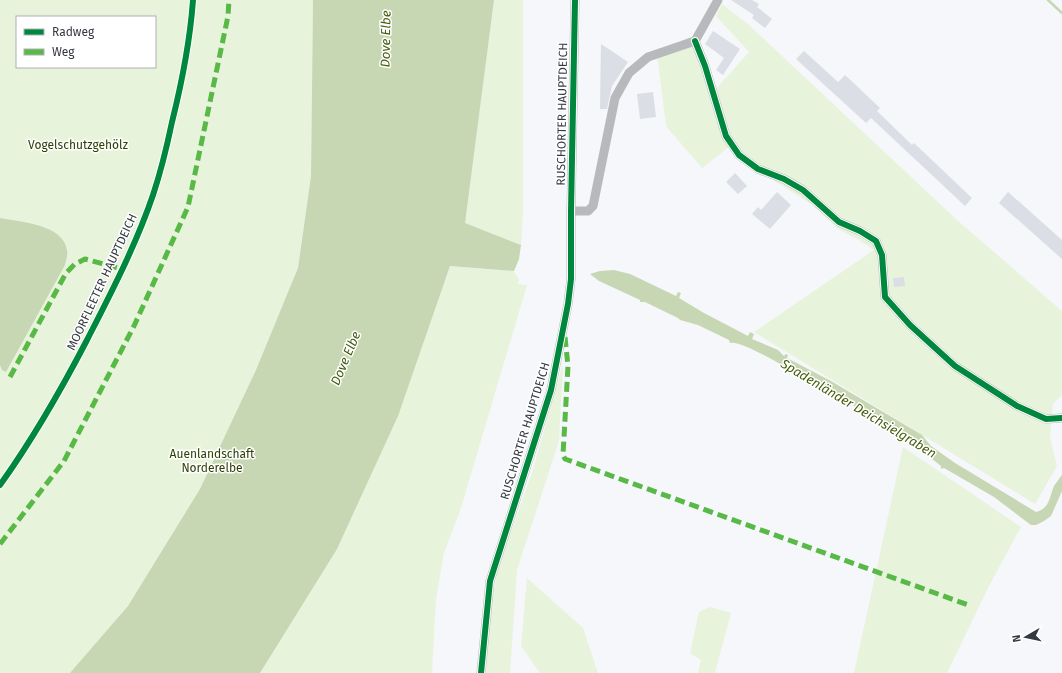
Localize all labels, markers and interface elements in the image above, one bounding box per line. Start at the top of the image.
water label: Dove Elbe [378,10,394,68]
legend [16,16,156,68]
text: Radweg [52,25,95,39]
street label: RUSCHORTER HAUPTDEICH [554,42,570,186]
text: Weg [52,45,75,59]
park label: Vogelschutzgehölz [28,138,128,152]
street label: MOORFLEETER HAUPTDEICH [64,211,140,353]
water label: Dove Elbe [327,329,364,387]
water label: Spadenländer Deichsielgraben [777,355,939,461]
street label: RUSCHORTER HAUPTDEICH [497,361,553,501]
park label: Auenlandschaft Norderelbe [170,447,255,475]
north arrow [1006,617,1046,657]
text: N [1010,634,1024,643]

